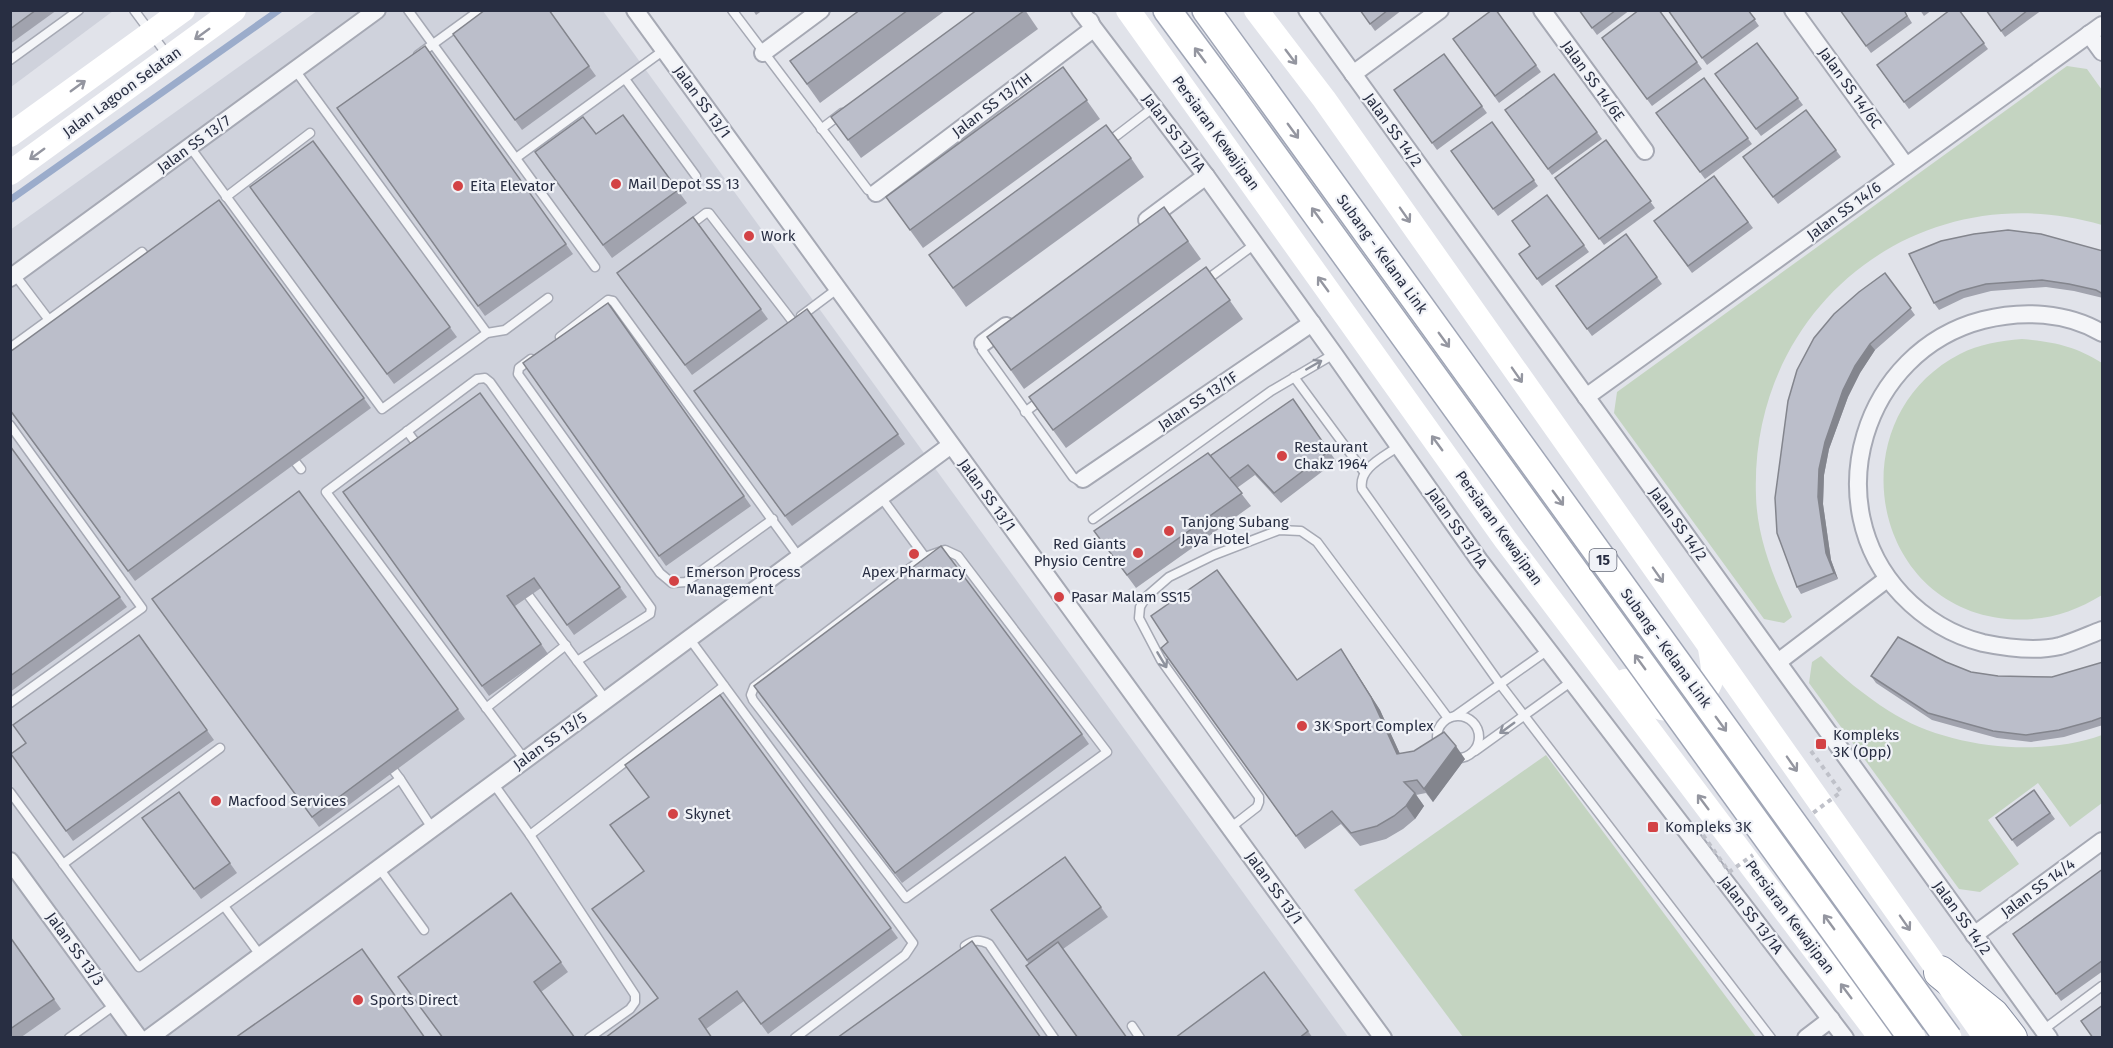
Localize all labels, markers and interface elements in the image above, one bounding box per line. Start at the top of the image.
one-way arrow [194,28,210,40]
street label: Jalan SS 14/6E [1558,37,1628,125]
street label: Jalan Lagoon Selatan [59,43,185,141]
street label: Jalan SS 14/6C [1815,44,1886,133]
one-way arrow [1194,47,1207,63]
one-way arrow [1285,49,1298,65]
street label: Jalan SS 13/1 [670,62,734,142]
street label: Jalan SS 13/1H [949,69,1035,141]
street label: Persiaran Kewajipan [1168,72,1264,194]
one-way arrow [69,80,85,92]
street label: Jalan SS 13/1A [1139,90,1210,176]
street label: Jalan SS 14/2 [1360,90,1426,170]
street label: Jalan SS 13/7 [154,111,234,177]
one-way arrow [1287,122,1299,138]
one-way arrow [30,147,46,160]
place label: Mail Depot SS 13 [628,175,739,193]
place label: Eita Elevator [470,177,555,195]
marker: Mail Depot SS 13 [609,177,623,191]
street label: Jalan SS 14/6 [1803,178,1885,244]
marker: Eita Elevator [451,179,465,193]
street label: Subang - Kelana Link [1333,191,1431,317]
one-way arrow [1311,207,1323,223]
one-way arrow [1399,207,1411,223]
place label: Work [761,227,796,245]
marker: Work [742,229,756,243]
one-way arrow [1317,276,1330,292]
one-way arrow [1438,331,1450,347]
one-way arrow [1305,359,1322,371]
one-way arrow [1511,366,1523,382]
street label: Jalan SS 13/1F [1155,368,1241,434]
one-way arrow [1431,435,1443,451]
place label: Restaurant Chakz 1964 [1294,438,1368,473]
marker: Restaurant Chakz 1964 [1275,449,1289,463]
street label: Jalan SS 13/1 [955,455,1019,535]
street label: Persiaran Kewajipan [1451,467,1547,589]
street label: Jalan SS 13/1A [1423,484,1491,572]
street label: Jalan SS 14/2 [1645,484,1711,564]
one-way arrow [1552,489,1564,505]
place label: Tanjong Subang Jaya Hotel [1181,513,1289,548]
marker: Tanjong Subang Jaya Hotel [1162,524,1176,538]
place label: Red Giants Physio Centre [1034,535,1126,570]
marker: Red Giants Physio Centre [1131,546,1145,560]
marker: Apex Pharmacy [907,547,921,561]
road number: 15 [1590,549,1616,571]
place label: Emerson Process Management [686,563,800,598]
place label: Apex Pharmacy [862,563,966,581]
one-way arrow [1652,566,1664,582]
marker: Emerson Process Management [667,574,681,588]
street label: Subang - Kelana Link [1617,585,1715,711]
place label: Pasar Malam SS15 [1071,588,1190,606]
marker: Pasar Malam SS15 [1052,590,1066,604]
one-way arrow [1156,651,1168,668]
one-way arrow [1634,654,1647,670]
street label: Jalan SS 13/5 [510,708,590,774]
one-way arrow [1715,716,1728,732]
place label: 3K Sport Complex [1314,717,1434,735]
marker: 3K Sport Complex [1295,719,1309,733]
one-way arrow [1500,721,1516,734]
place label: Kompleks 3K (Opp) [1833,726,1899,761]
marker: Kompleks 3K (Opp) [1814,737,1828,751]
one-way arrow [1786,755,1798,771]
place label: Macfood Services [228,792,346,810]
marker: Macfood Services [209,794,223,808]
one-way arrow [1697,794,1709,810]
place label: Skynet [685,805,731,823]
marker: Skynet [666,807,680,821]
place label: Kompleks 3K [1665,818,1752,836]
marker: Kompleks 3K [1646,820,1660,834]
street label: Jalan SS 13/1 [1242,848,1306,928]
street label: Jalan SS 14/4 [1997,855,2079,921]
street label: Persiaran Kewajipan [1742,857,1838,977]
street label: Jalan SS 13/1A [1715,873,1787,958]
street label: Jalan SS 14/2 [1929,878,1995,958]
street label: Jalan SS 13/3 [42,909,108,989]
one-way arrow [1899,914,1911,930]
one-way arrow [1822,915,1835,931]
one-way arrow [1839,983,1852,999]
place label: Sports Direct [370,991,459,1009]
marker: Sports Direct [351,993,365,1007]

